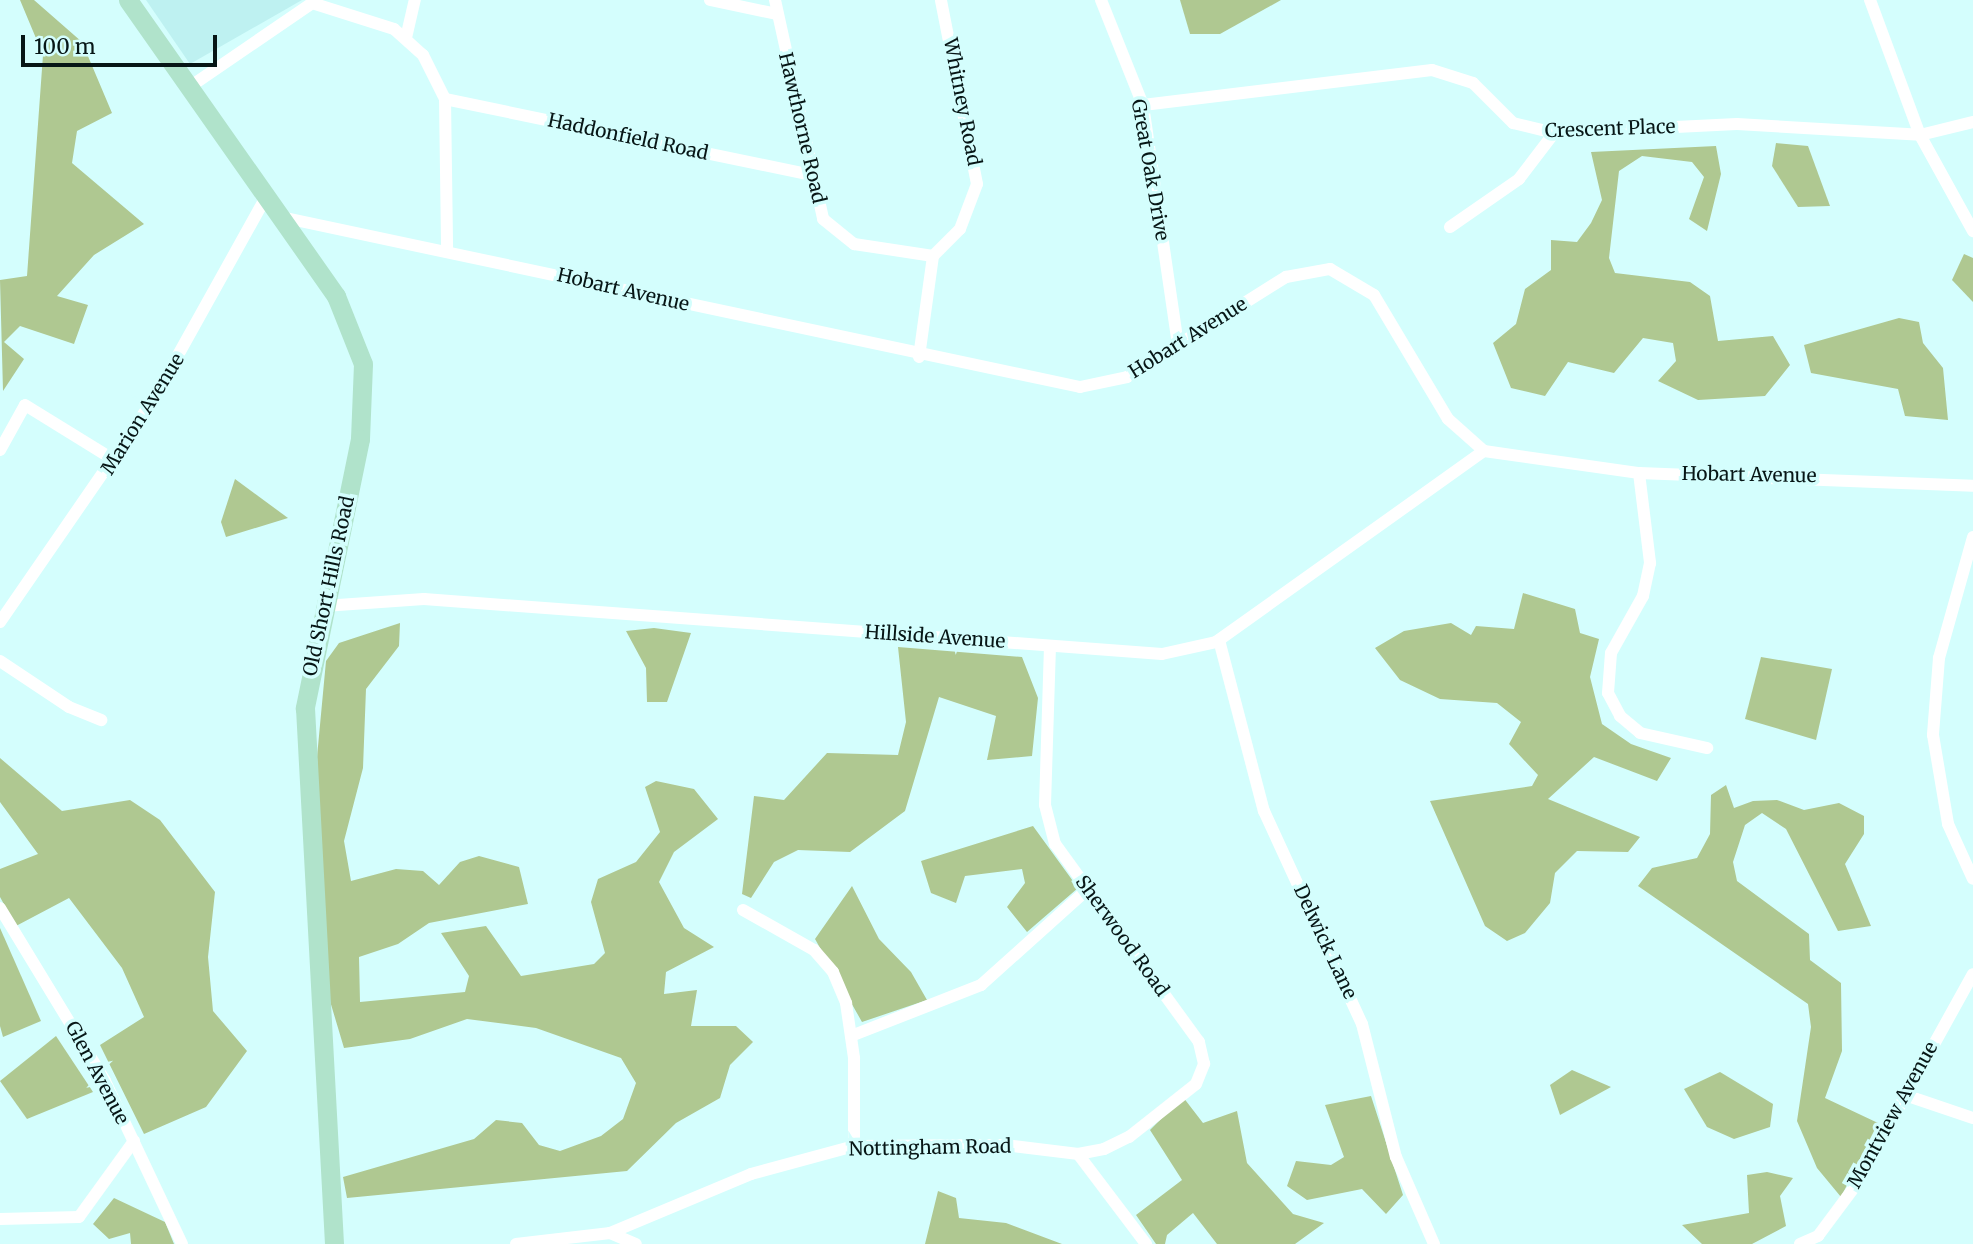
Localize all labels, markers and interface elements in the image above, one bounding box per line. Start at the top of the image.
scale bar [24,21,220,65]
text: 100 m [34,33,96,60]
street label: Whitney Road [938,36,986,168]
street label: Hawthorne Road [774,50,830,206]
street label: Great Oak Drive [1126,98,1174,242]
street label: Haddonfield Road [546,109,710,165]
street label: Crescent Place [1544,115,1676,143]
street label: Hobart Avenue [555,264,691,316]
street label: Hobart Avenue [1125,293,1251,383]
street label: Marion Avenue [97,349,189,479]
street label: Hobart Avenue [1681,462,1817,488]
street label: Old Short Hills Road [299,494,359,678]
street label: Hillside Avenue [864,621,1006,653]
street label: Sherwood Road [1071,871,1173,1001]
street label: Delwick Lane [1289,881,1361,1003]
street label: Glen Avenue [60,1018,134,1128]
street label: Montview Avenue [1843,1038,1943,1192]
street label: Nottingham Road [848,1135,1012,1161]

